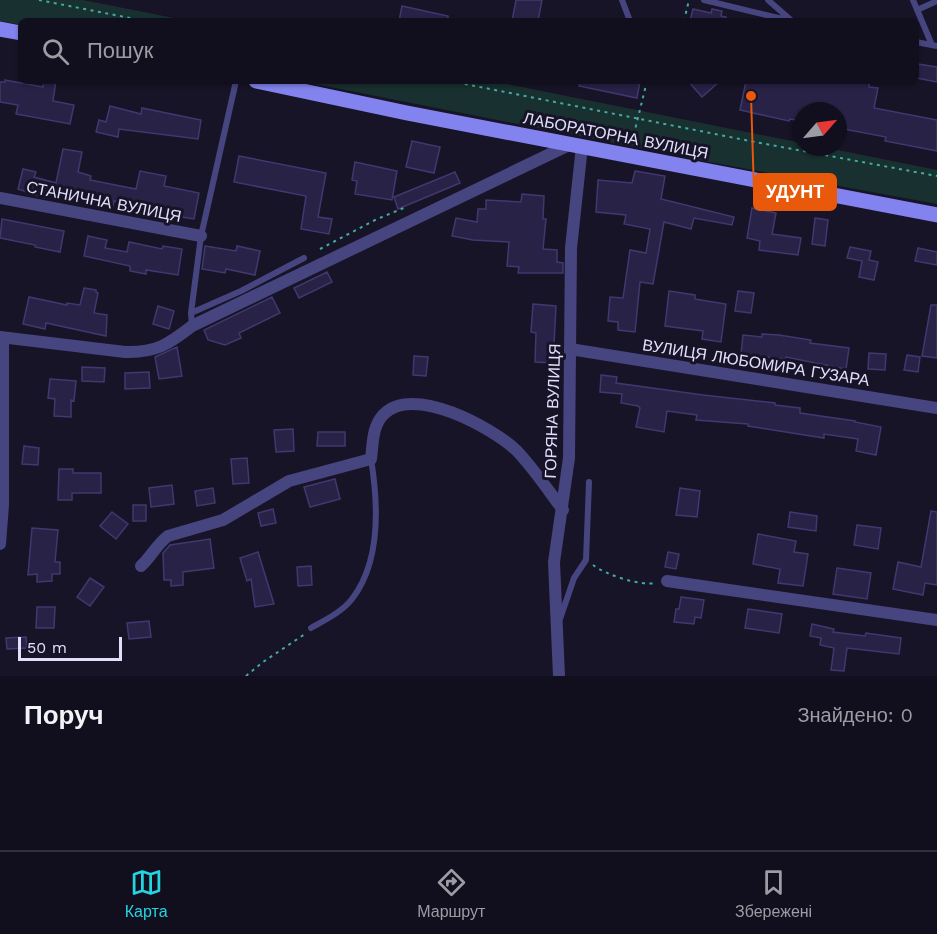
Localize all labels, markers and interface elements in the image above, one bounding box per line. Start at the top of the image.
search box [18,18,919,84]
icon: search [39,35,72,68]
text: Пошук [87,38,153,63]
north arrow [793,102,847,156]
street label: ЛАБОРАТОРНА ВУЛИЦЯ [522,108,710,163]
callout: УДУНТ [754,174,836,210]
street label: СТАНИЧНА ВУЛИЦЯ [25,177,183,226]
text: УДУНТ [766,181,824,202]
street label: ВУЛИЦЯ ЛЮБОМИРА ГУЗАРА [641,335,871,390]
street label: ГОРЯНА ВУЛИЦЯ [541,343,564,479]
scale bar [18,634,122,662]
text: 50 m [27,638,67,657]
text: Поруч [24,700,104,730]
text: Знайдено: 0 [797,703,913,727]
tab: Карта [125,866,168,921]
tab: Маршрут [417,866,485,921]
tab: Збережені [735,866,812,921]

